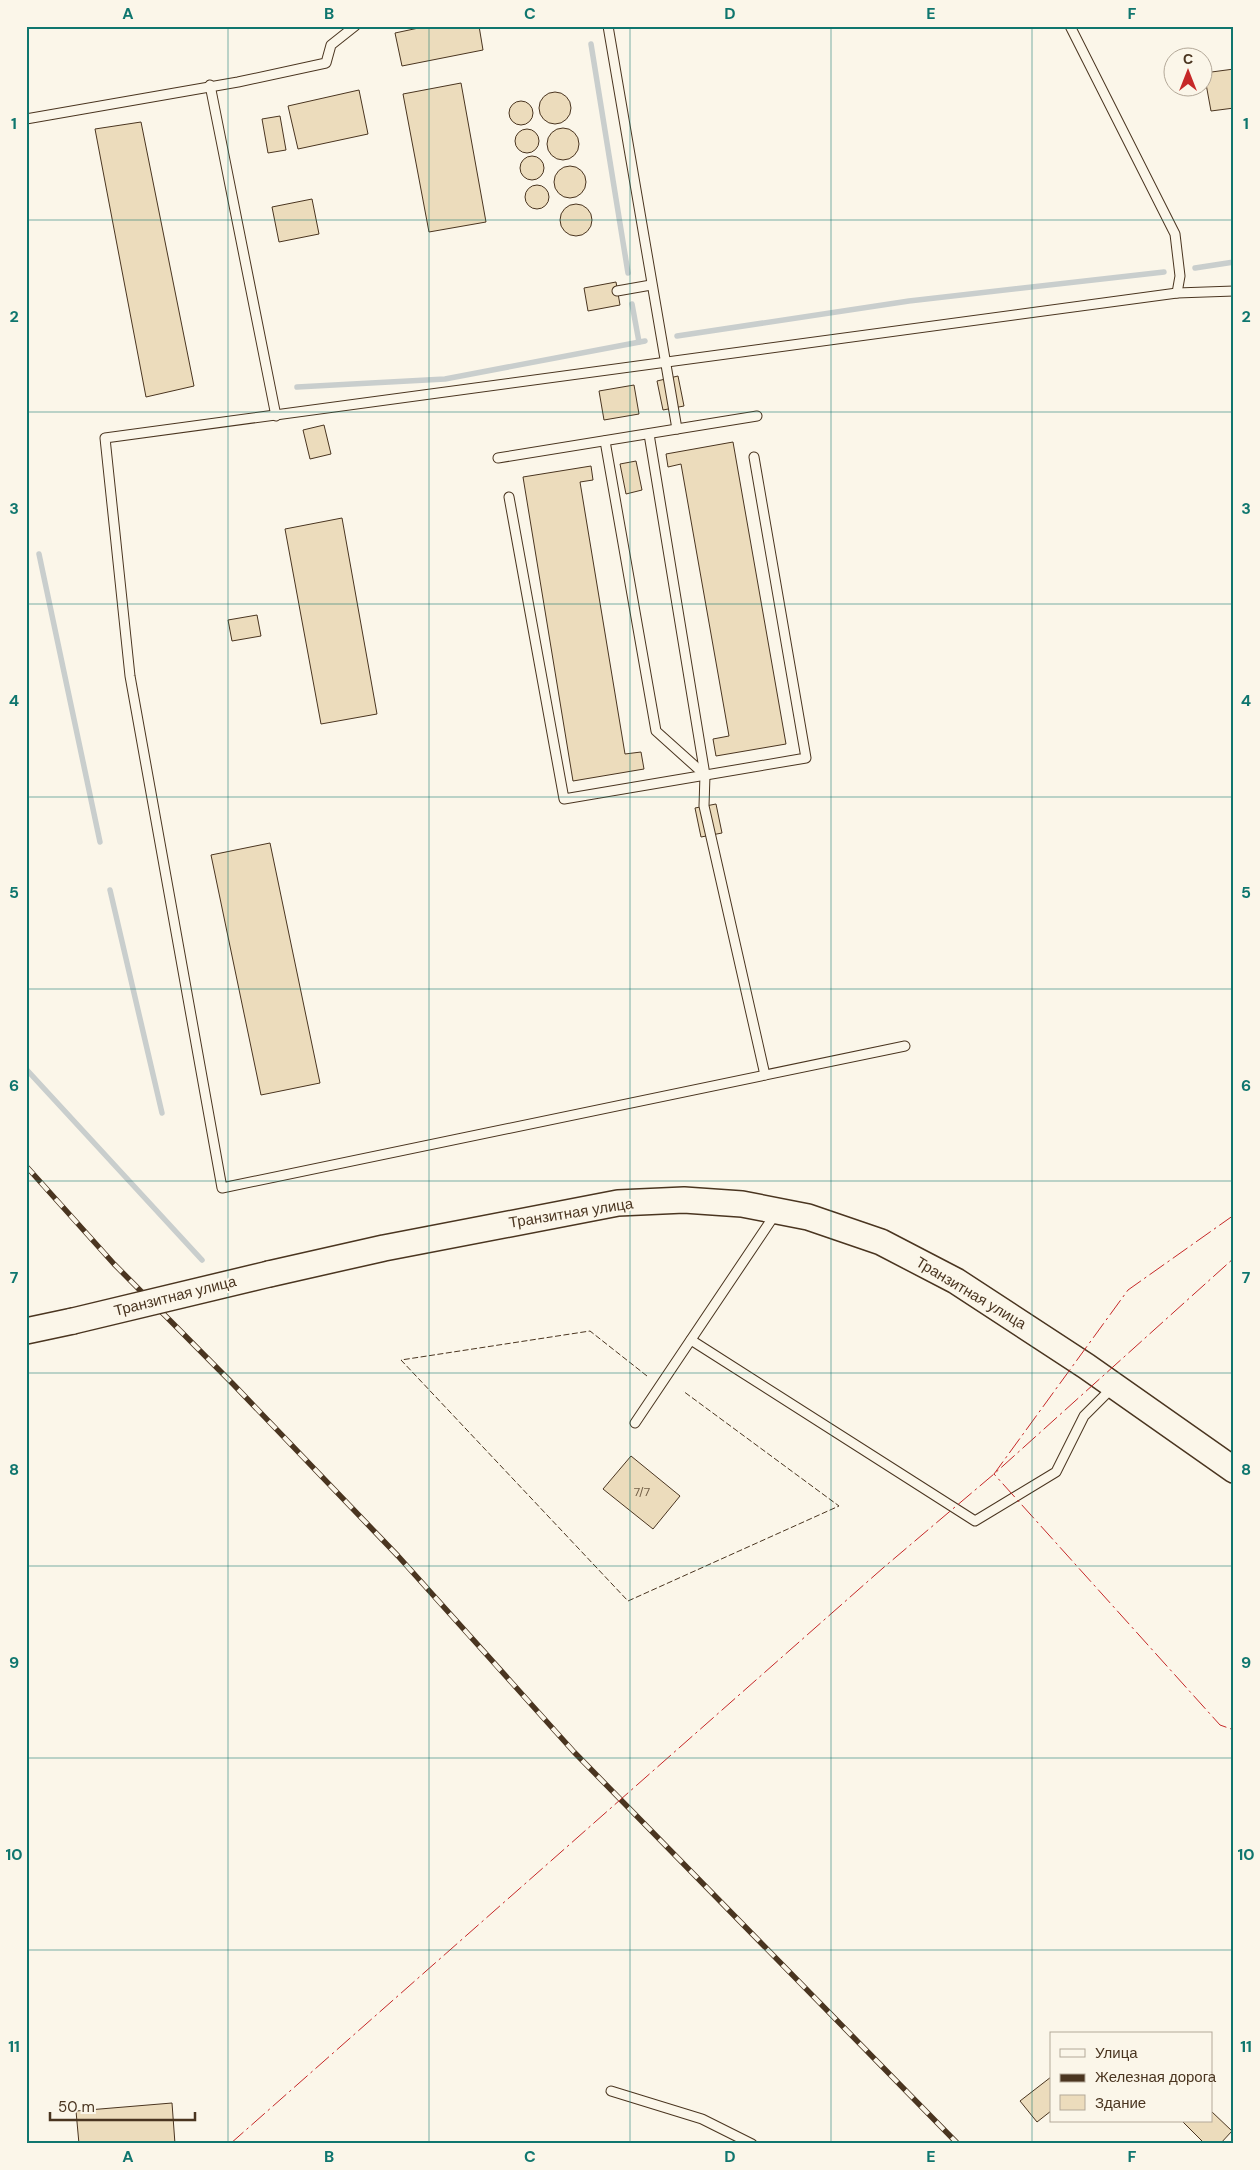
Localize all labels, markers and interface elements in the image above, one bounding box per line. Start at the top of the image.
text: A [122,3,134,24]
text: B [324,3,334,24]
text: C [524,3,536,24]
text: D [724,3,736,24]
text: E [926,3,936,24]
text: F [1128,3,1137,24]
north arrow [1162,48,1212,98]
text: С [1183,50,1193,68]
text: 1 [11,113,17,134]
text: 1 [1243,113,1249,134]
text: 2 [9,306,19,327]
text: 2 [1241,306,1251,327]
text: 3 [9,498,19,519]
text: 3 [1241,498,1251,519]
text: 4 [9,690,19,711]
text: 4 [1241,690,1251,711]
text: 5 [9,882,19,903]
text: 5 [1241,882,1251,903]
text: 6 [9,1075,19,1096]
text: 6 [1241,1075,1251,1096]
street label: Транзитная улица [508,1193,635,1233]
street label: Транзитная улица [912,1252,1030,1334]
text: 7 [10,1267,19,1288]
text: 7 [1242,1267,1251,1288]
street label: Транзитная улица [112,1271,239,1321]
text: 8 [9,1459,19,1480]
text: 8 [1241,1459,1251,1480]
house number: 7/7 [634,1484,650,1500]
text: 9 [9,1652,19,1673]
text: 9 [1241,1652,1251,1673]
text: 10 [5,1844,23,1865]
text: 10 [1237,1844,1255,1865]
legend [1050,2032,1212,2122]
text: 11 [8,2036,20,2057]
text: 11 [1240,2036,1252,2057]
text: Улица [1095,2043,1138,2063]
text: Железная дорога [1095,2067,1217,2087]
scale bar [50,2090,195,2122]
text: Здание [1095,2093,1146,2113]
text: 50 m [58,2097,95,2117]
text: A [122,2146,134,2167]
text: B [324,2146,334,2167]
text: C [524,2146,536,2167]
text: D [724,2146,736,2167]
text: E [926,2146,936,2167]
text: F [1128,2146,1137,2167]

